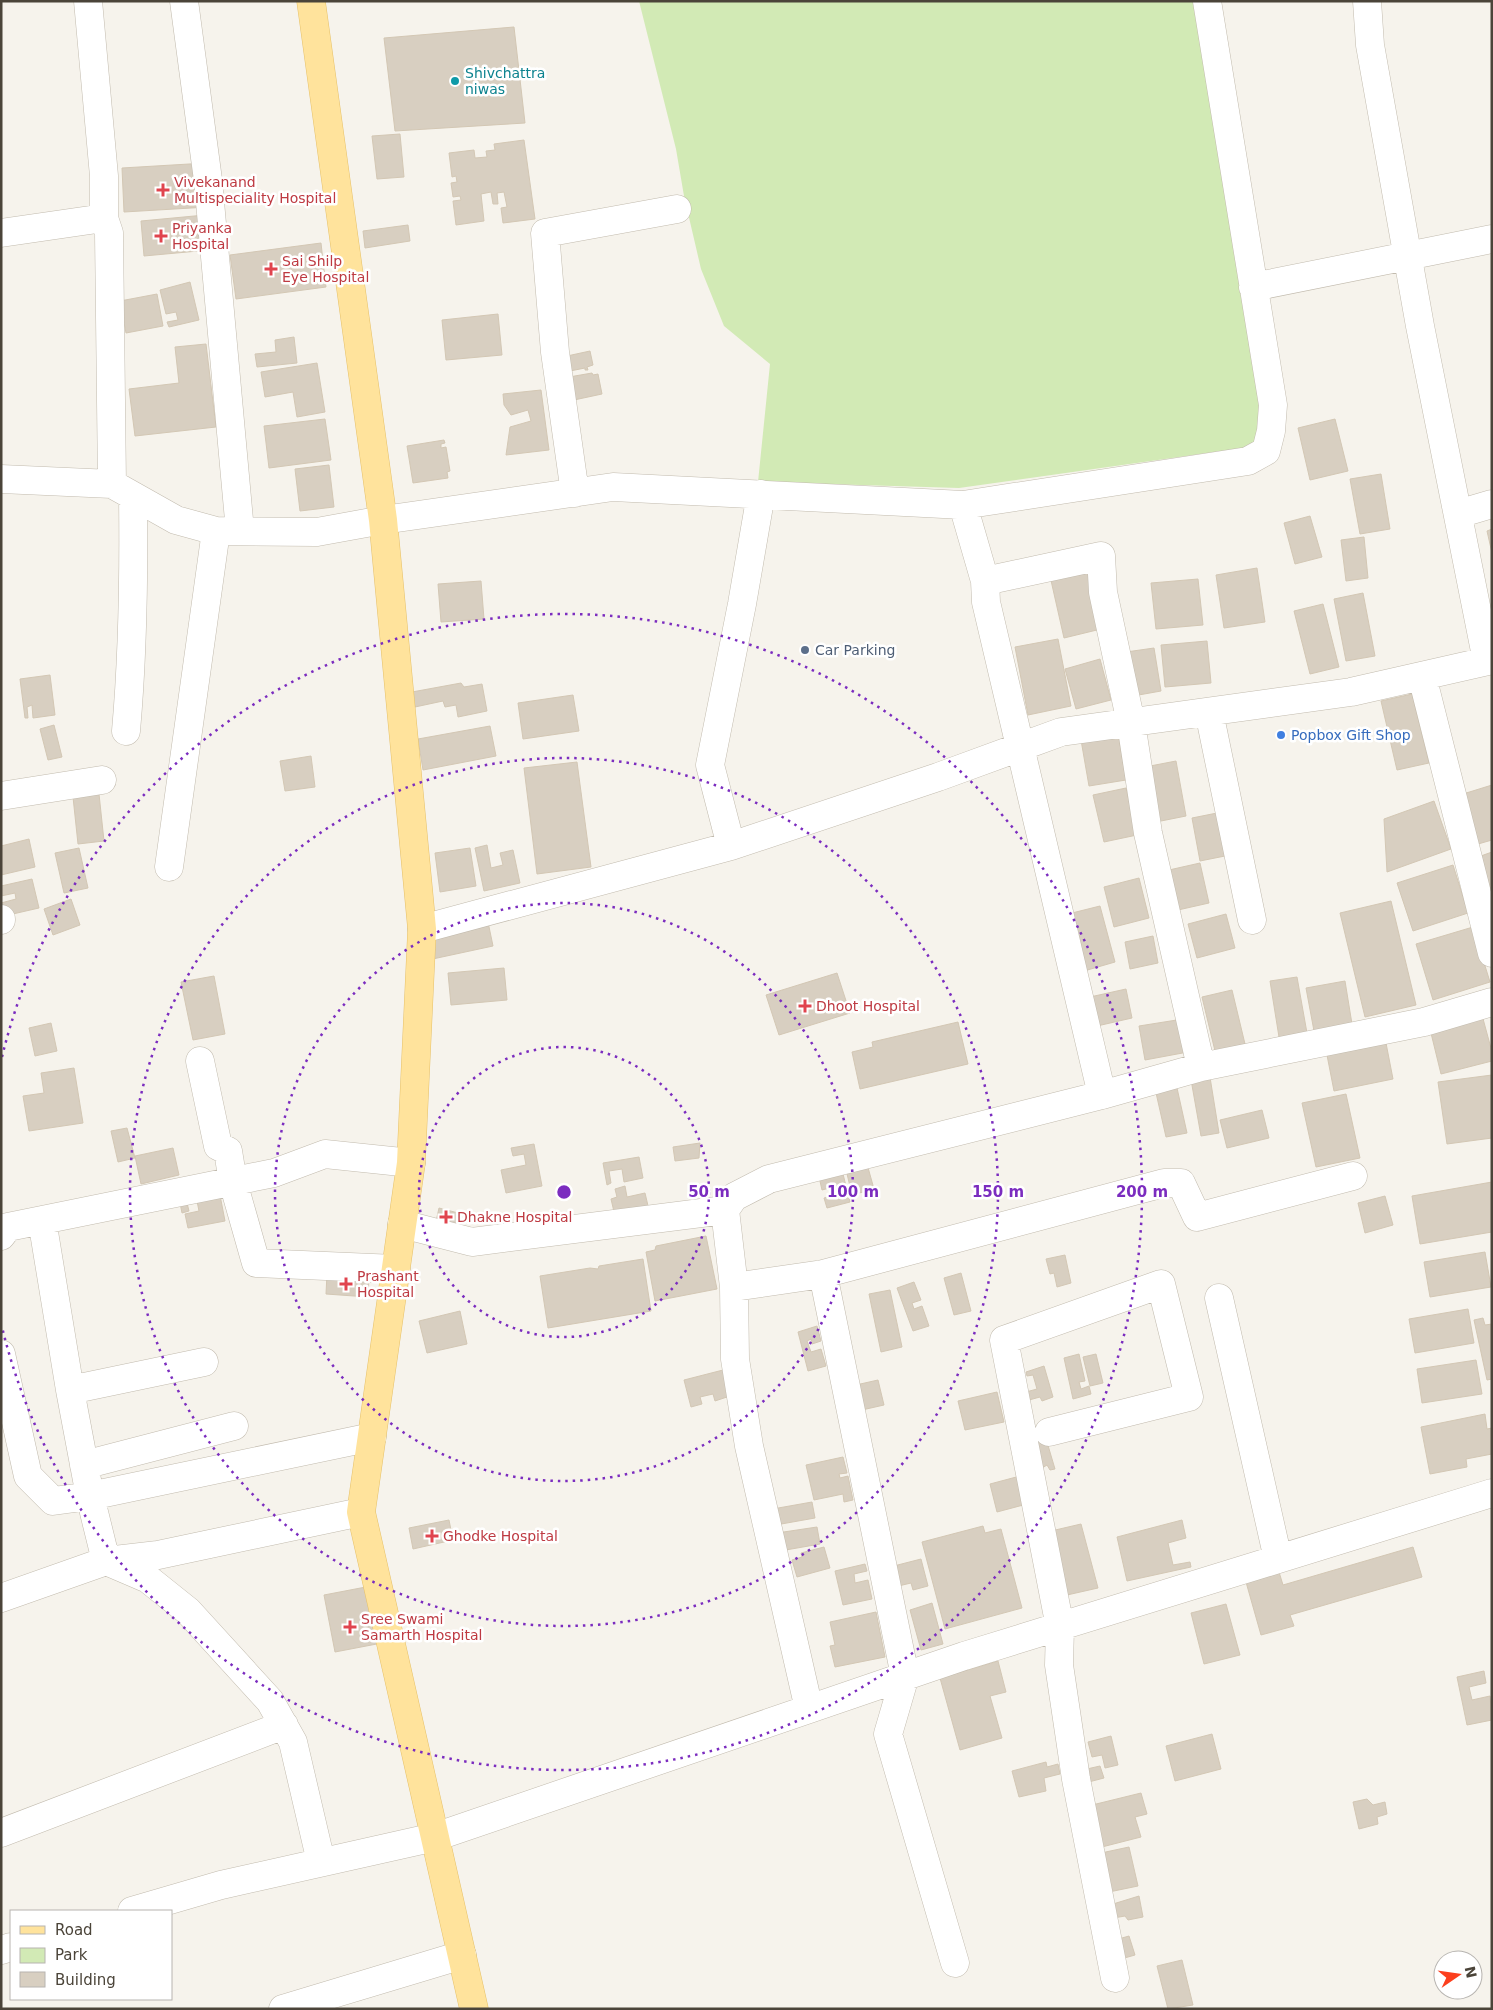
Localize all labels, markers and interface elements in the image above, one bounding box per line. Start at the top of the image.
place label: Shivchattra niwas [465,65,545,97]
marker: Shivchattra niwas [449,75,461,87]
place label: Vivekanand Multispeciality Hospital [174,174,336,206]
marker: Vivekanand Multispeciality Hospital [156,183,170,197]
place label: Priyanka Hospital [172,220,232,252]
marker: Priyanka Hospital [154,229,168,243]
place label: Sai Shilp Eye Hospital [282,253,369,285]
marker: Sai Shilp Eye Hospital [264,262,278,276]
place label: Car Parking [815,642,895,658]
marker: Car Parking [799,644,811,656]
place label: Popbox Gift Shop [1291,727,1411,743]
marker: Popbox Gift Shop [1275,729,1287,741]
place label: Dhoot Hospital [816,998,920,1014]
marker: Dhoot Hospital [798,999,812,1013]
centre of rings [555,1183,573,1201]
text: 50 m [688,1183,730,1201]
text: 100 m [827,1183,879,1201]
text: 150 m [972,1183,1024,1201]
text: 200 m [1116,1183,1168,1201]
place label: Dhakne Hospital [457,1209,572,1225]
marker: Dhakne Hospital [439,1210,453,1224]
place label: Prashant Hospital [357,1268,419,1300]
marker: Prashant Hospital [339,1277,353,1291]
place label: Ghodke Hospital [443,1528,558,1544]
marker: Ghodke Hospital [425,1529,439,1543]
place label: Sree Swami Samarth Hospital [361,1611,482,1643]
marker: Sree Swami Samarth Hospital [343,1620,357,1634]
legend [10,1910,172,2000]
text: Road [55,1921,93,1939]
text: Park [55,1946,88,1964]
north arrow [1433,1950,1483,2000]
text: N [1462,1965,1480,1980]
text: Building [55,1971,116,1989]

